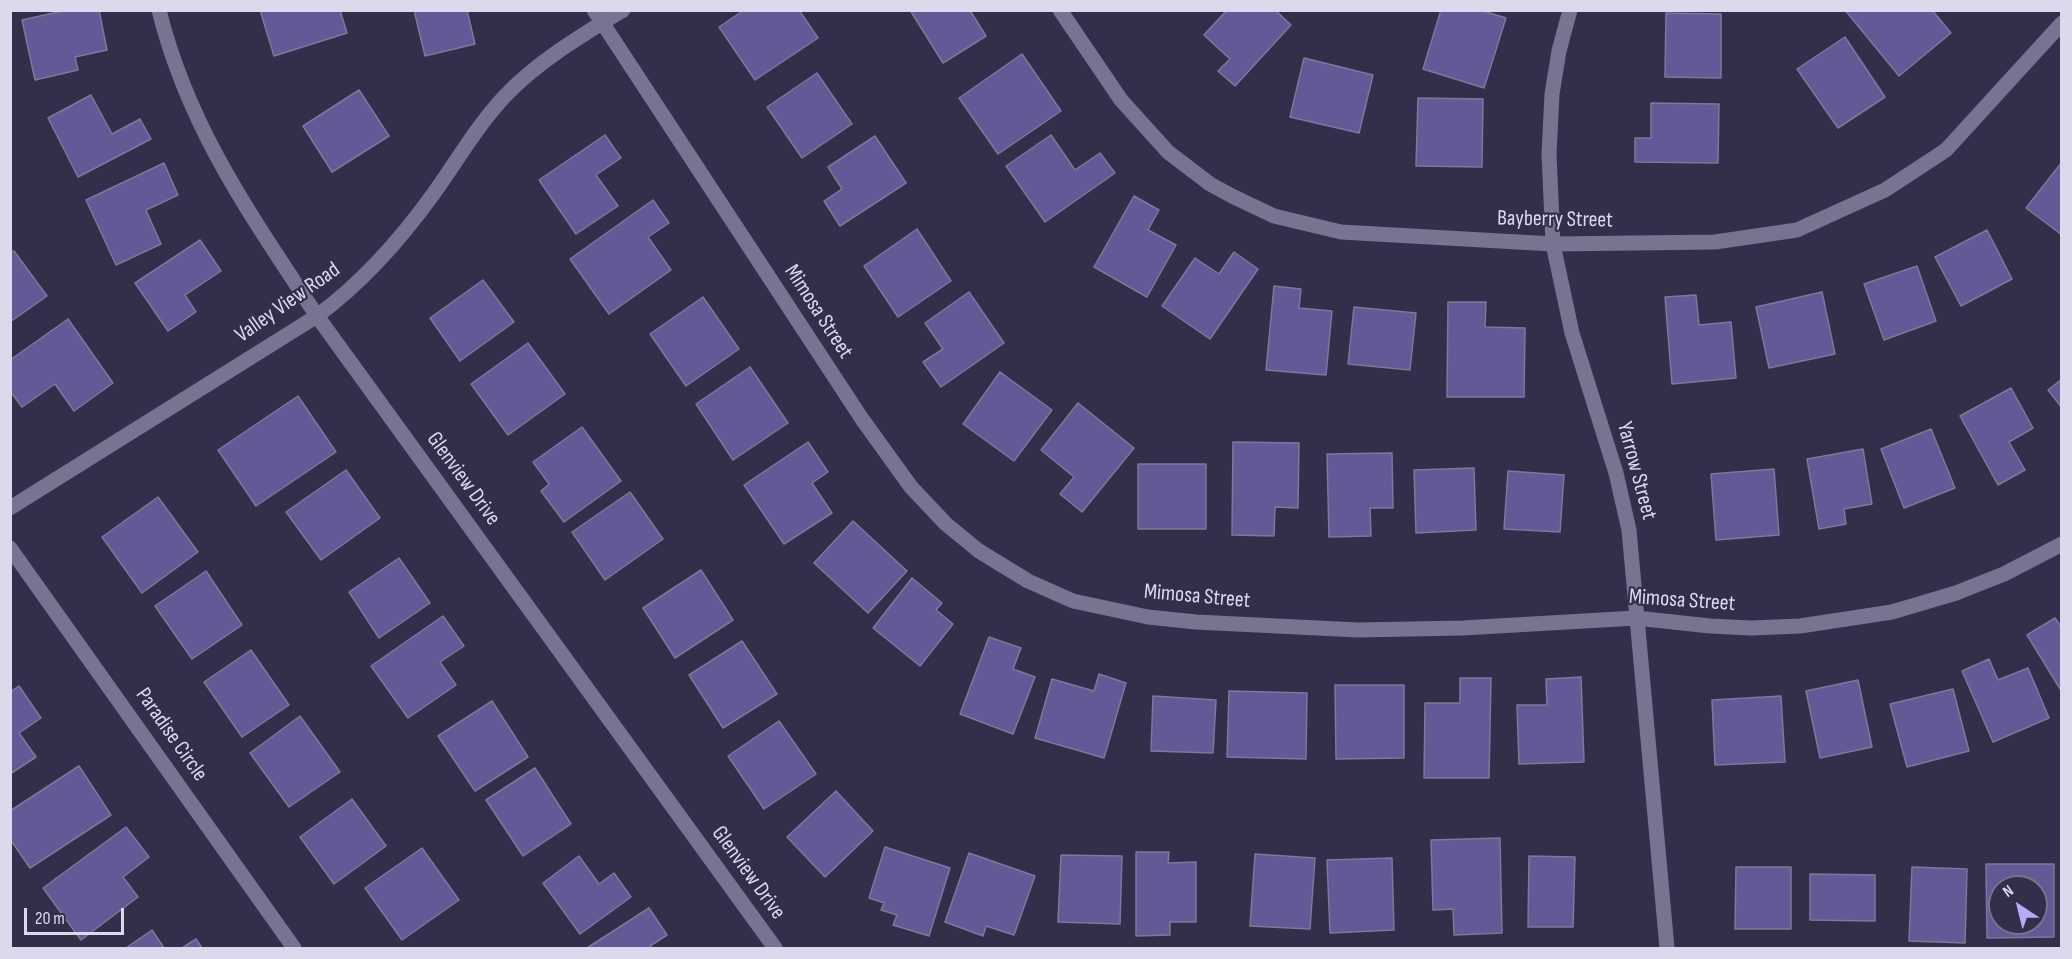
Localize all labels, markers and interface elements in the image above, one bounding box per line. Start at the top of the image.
street label: Bayberry Street [1497,206,1613,234]
street label: Valley View Road [231,257,345,349]
street label: Mimosa Street [778,260,858,364]
street label: Yarrow Street [1610,419,1662,523]
street label: Glenview Drive [420,427,506,531]
street label: Mimosa Street [1143,579,1251,615]
street label: Mimosa Street [1628,584,1736,618]
street label: Paradise Circle [129,683,213,787]
street label: Glenview Drive [705,821,791,925]
north arrow [1988,875,2048,935]
text: N [2000,881,2017,902]
scale bar [27,896,128,934]
text: 20 m [35,908,65,929]

